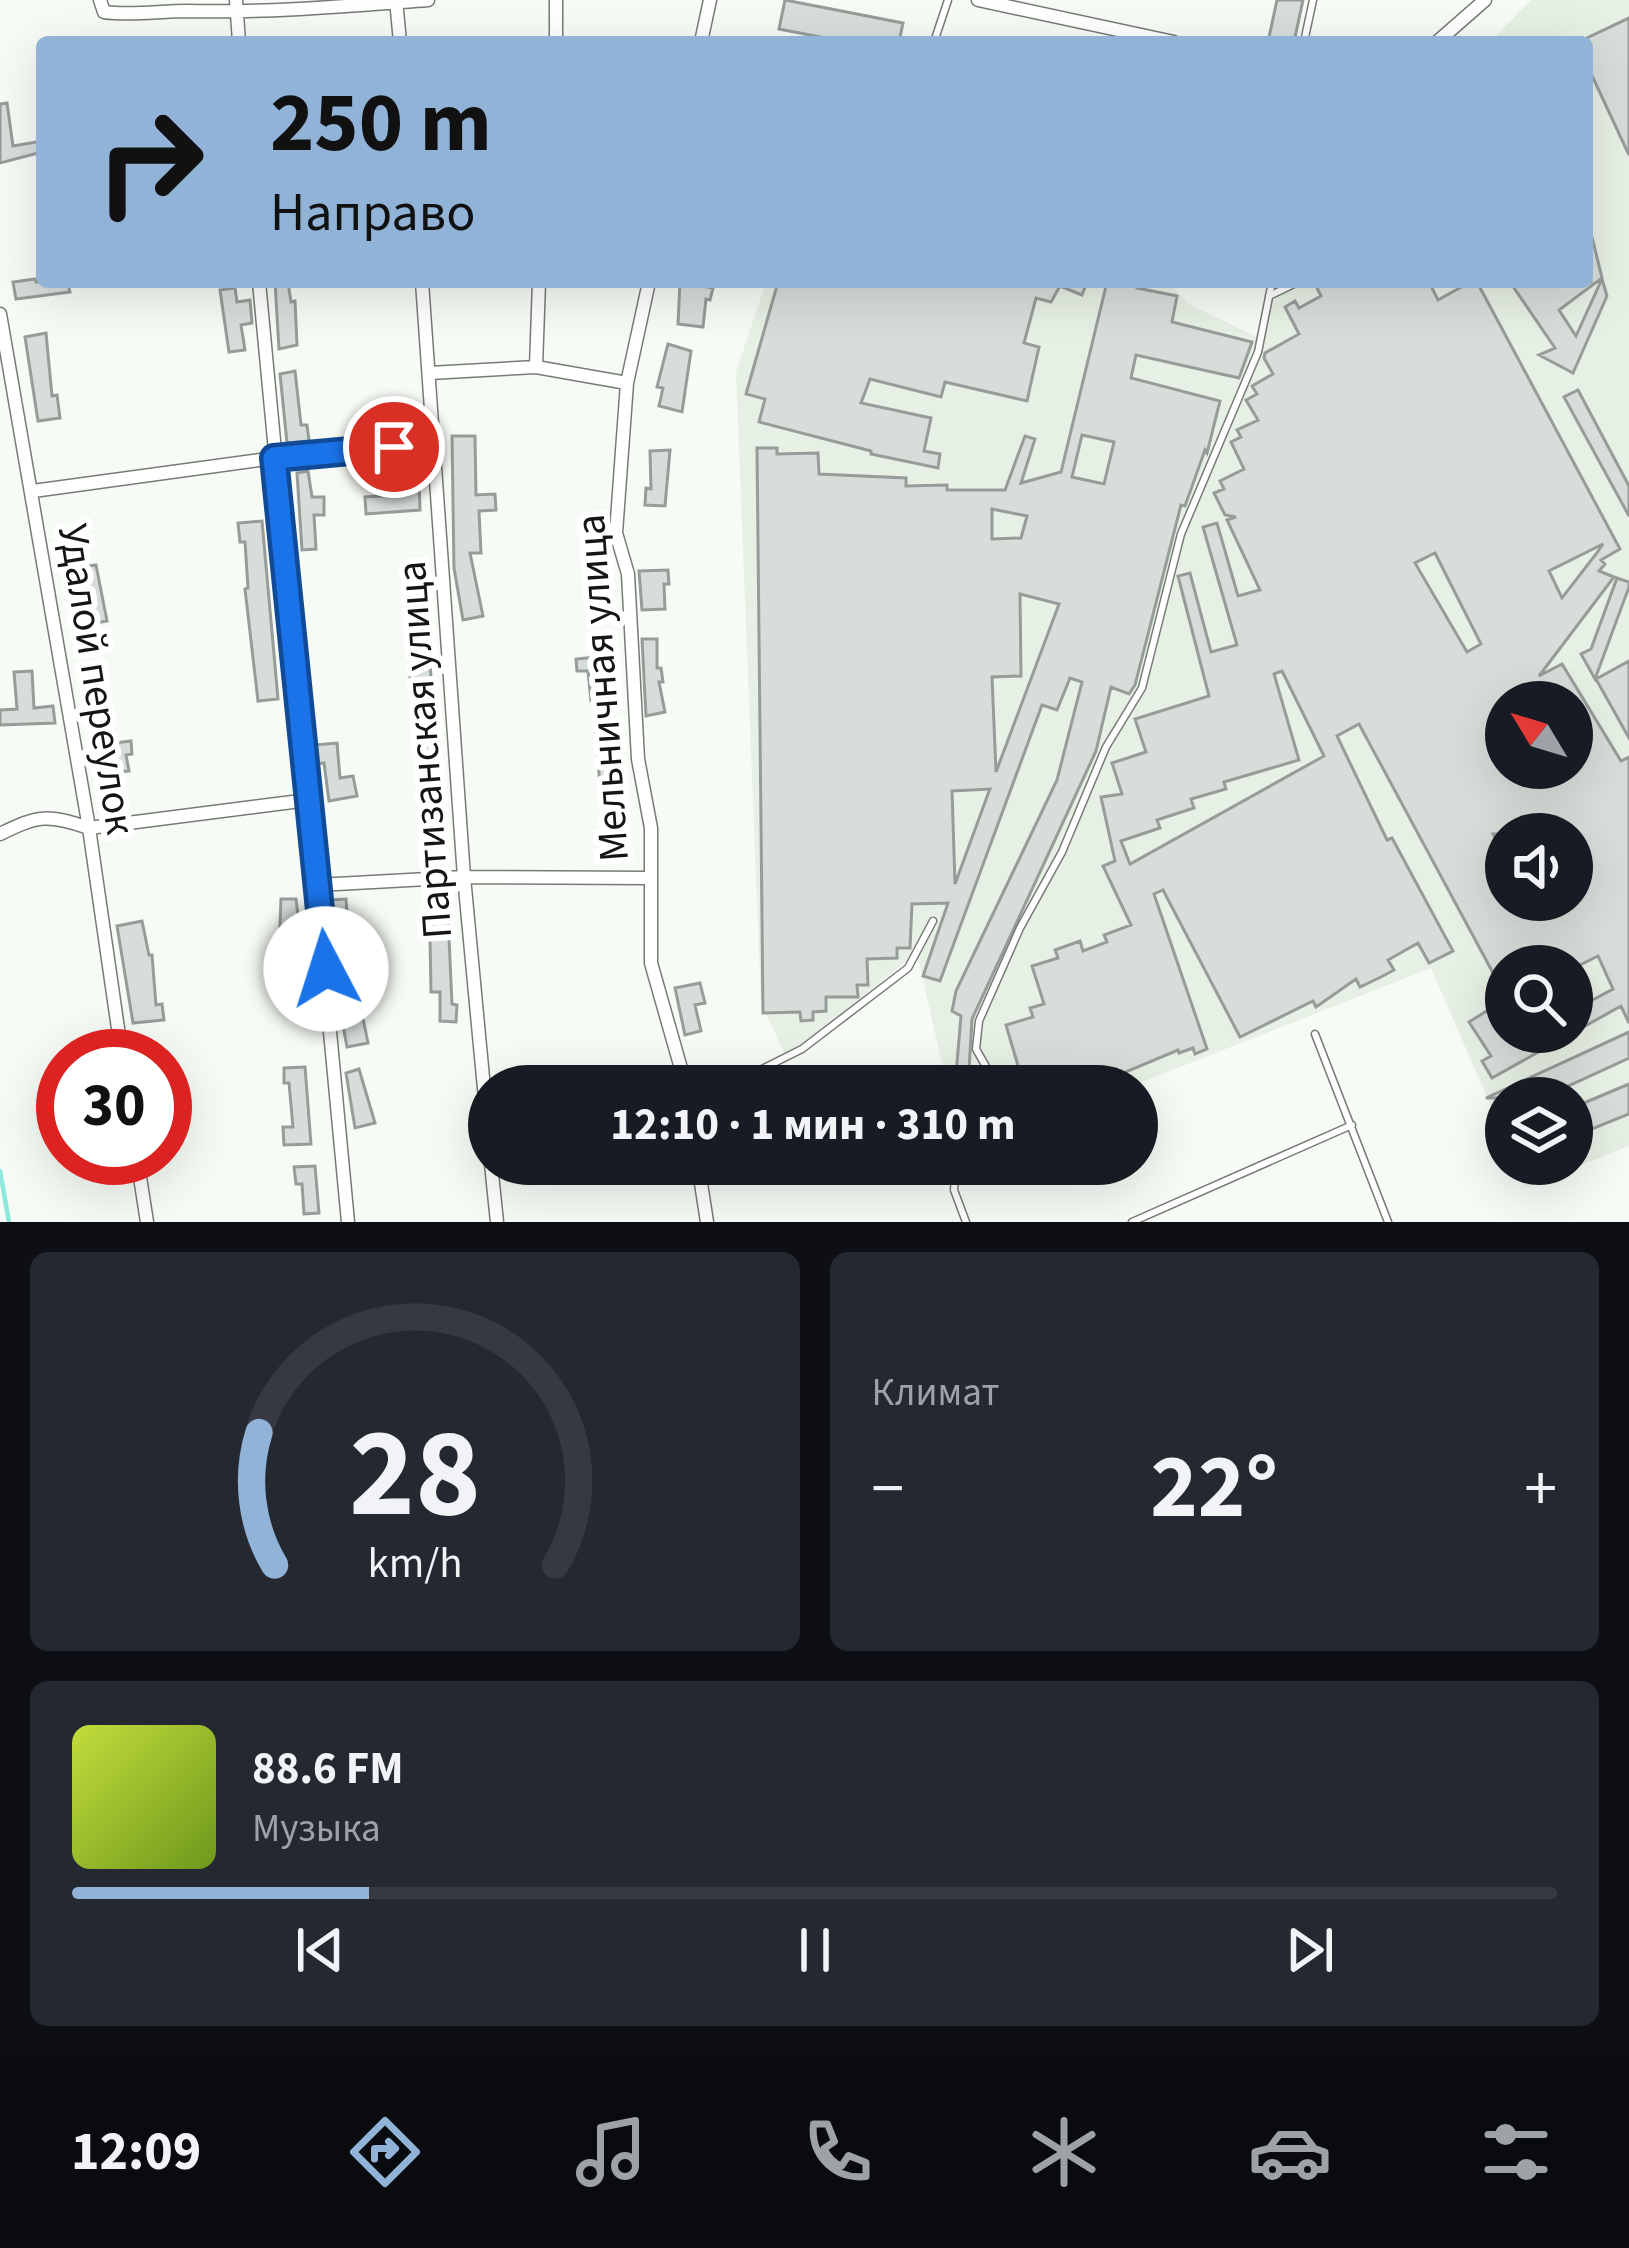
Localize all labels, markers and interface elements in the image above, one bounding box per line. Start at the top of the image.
text: 250 m [270,64,492,184]
icon: right [72,84,228,240]
text: Направо [270,175,475,252]
pin [343,396,445,498]
icon: arrive [361,414,427,480]
street label: Мельничная улица [561,512,645,864]
street label: Удалой переулок [42,520,150,839]
street label: Партизанская улица [382,559,468,941]
north arrow [1485,681,1593,789]
map controls [1485,681,1593,1185]
button: sound [1485,813,1593,921]
position arrow [263,906,389,1032]
button: search [1485,945,1593,1053]
speed limit sign: 30 [36,1029,192,1185]
button: layers [1485,1077,1593,1185]
text: 12:10 · 1 мин · 310 m [610,1093,1016,1157]
text: Климат [872,1365,999,1421]
text: 28 [349,1386,481,1564]
text: 22° [1150,1424,1278,1552]
text: − [872,1442,904,1536]
text: + [1524,1442,1557,1536]
text: km/h [367,1532,462,1593]
text: 88.6 FM [252,1737,404,1801]
text: Музыка [252,1801,381,1857]
icon: previous [287,1917,353,1983]
icon: pause [782,1917,848,1983]
icon: next [1277,1917,1343,1983]
icon: directions [343,2110,427,2194]
icon: music [569,2110,653,2194]
icon: phone [796,2110,880,2194]
icon: climate [1022,2110,1106,2194]
icon: car [1248,2110,1332,2194]
icon: filters [1474,2110,1558,2194]
text: 12:09 [71,2114,201,2191]

